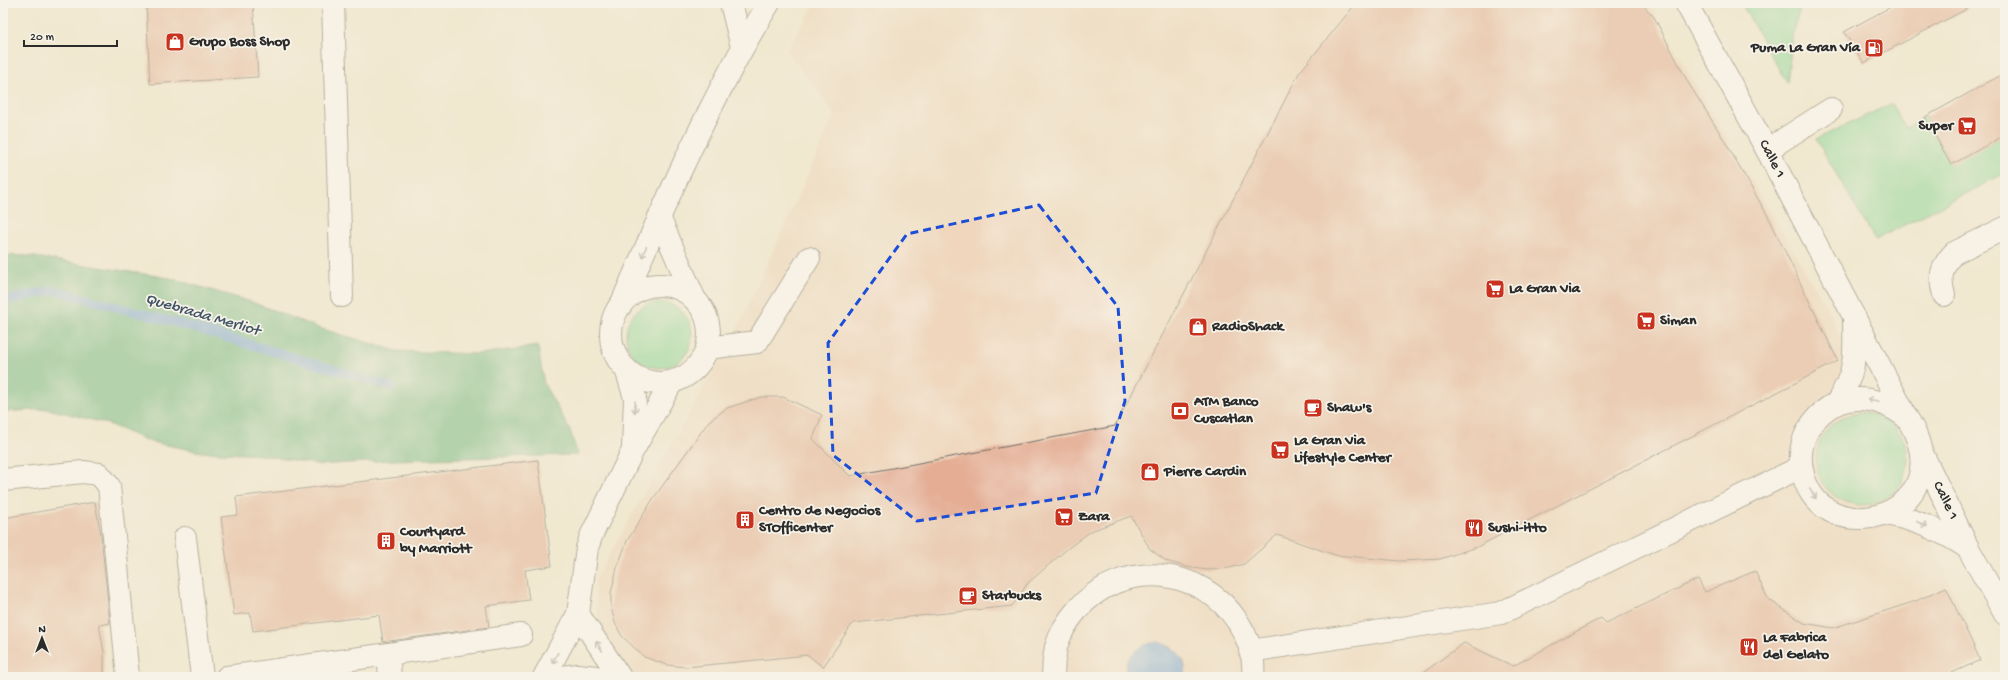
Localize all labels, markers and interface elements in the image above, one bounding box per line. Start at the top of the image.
scale bar [24,22,117,48]
text: 20 m [30,31,55,45]
shop icon: Grupo Boss Shop [164,31,186,53]
place label: Grupo Boss Shop [189,33,290,51]
fuel station icon: Puma La Gran Vía [1863,37,1885,59]
place label: Puma La Gran Vía [1750,39,1861,57]
supermarket icon: Super [1956,115,1978,137]
place label: Super [1919,117,1955,135]
street label: Calle 1 [1754,137,1789,181]
one-way arrow [640,246,647,258]
supermarket icon: La Gran Via [1484,278,1506,300]
place label: La Gran Via [1509,280,1581,298]
water label: Quebrada Merliot [142,291,264,342]
supermarket icon: Siman [1635,310,1657,332]
place label: Siman [1660,312,1697,330]
shop icon: RadioShack [1187,316,1209,338]
place label: RadioShack [1211,318,1285,336]
place label: ATM Banco Cuscatlan [1193,393,1259,428]
one-way arrow [1867,396,1880,404]
cafe icon: Shaw's [1302,397,1324,419]
place label: Shaw's [1327,399,1373,417]
one-way arrow [631,400,638,413]
bank icon: ATM Banco Cuscatlan [1169,400,1191,422]
place label: La Gran Via Lifestyle Center [1294,432,1393,467]
supermarket icon: La Gran Via Lifestyle Center [1269,439,1291,461]
shop icon: Pierre Cardin [1139,461,1161,483]
place label: Pierre Cardin [1163,463,1247,481]
street label: Calle 1 [1928,479,1962,523]
one-way arrow [1808,488,1817,499]
place label: Centro de Negocios STOfficenter [758,502,882,537]
supermarket icon: Zara [1053,506,1075,528]
place label: Zara [1078,508,1110,526]
building icon: Centro de Negocios STOfficenter [734,509,756,531]
restaurant icon: Sushi-itto [1463,517,1485,539]
place label: Sushi-itto [1488,519,1547,537]
one-way arrow [1916,521,1928,528]
place label: Courtyard by Marriott [399,523,473,558]
building icon: Courtyard by Marriott [375,530,397,552]
cafe icon: Starbucks [957,585,979,607]
place label: Starbucks [982,587,1042,605]
north arrow [22,618,62,658]
text: N [38,624,46,636]
place label: La Fabrica del Gelato [1763,629,1829,664]
restaurant icon: La Fabrica del Gelato [1738,636,1760,658]
one-way arrow [595,641,603,652]
one-way arrow [550,652,558,664]

